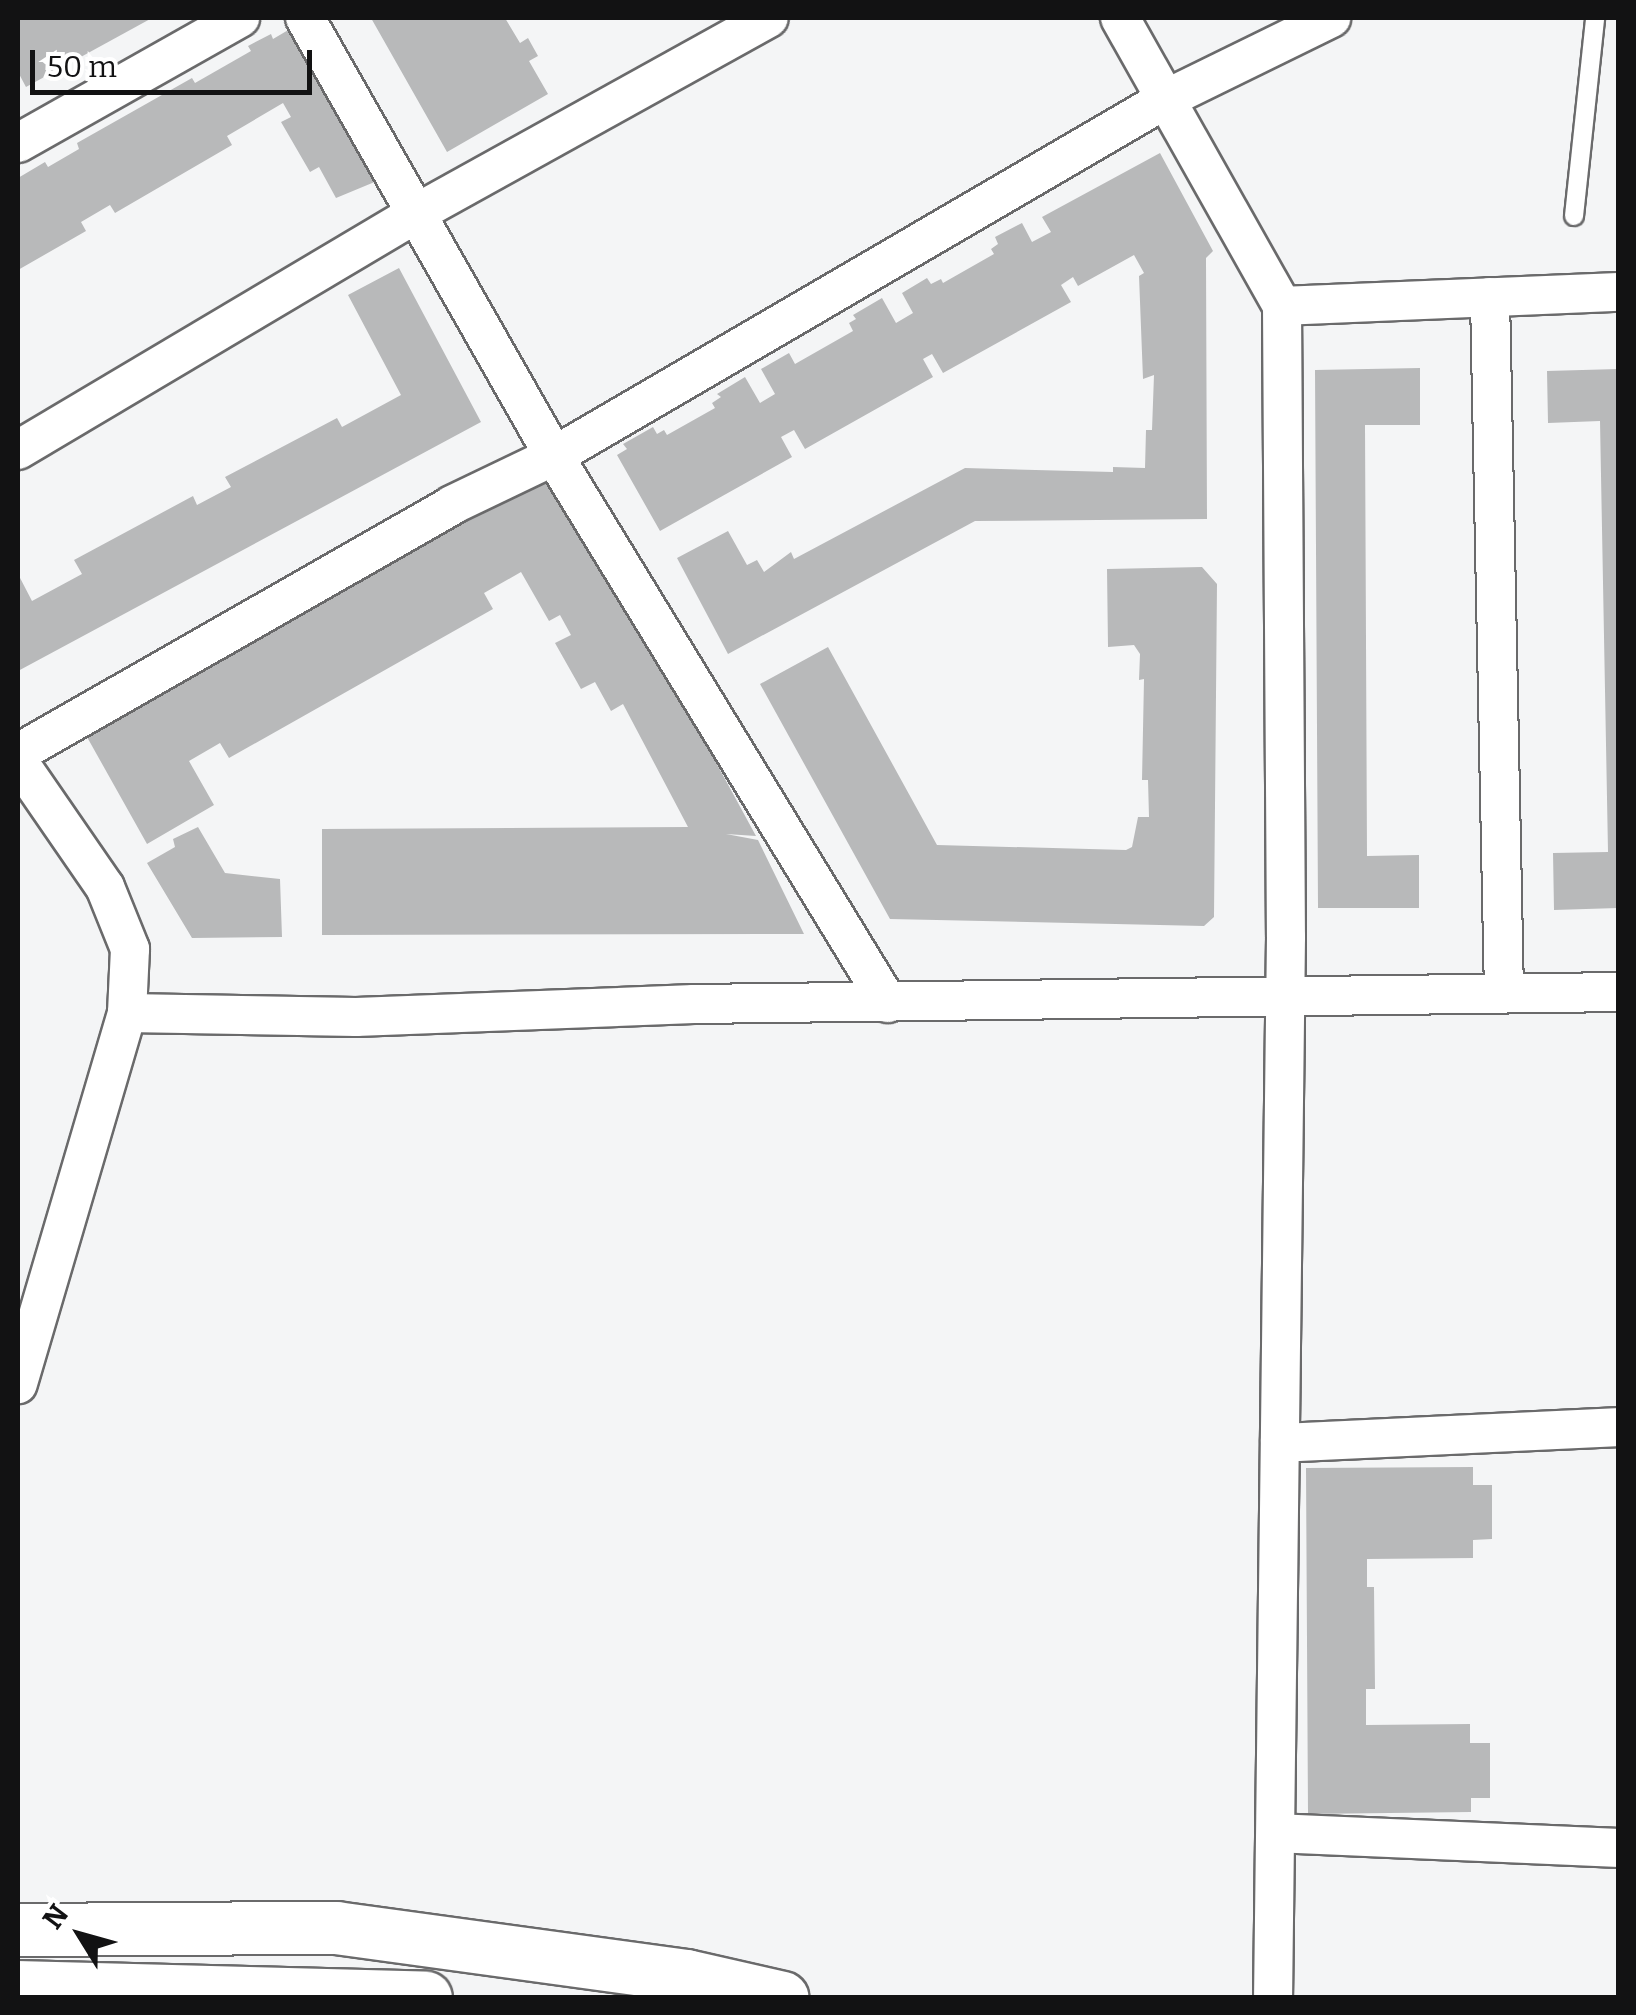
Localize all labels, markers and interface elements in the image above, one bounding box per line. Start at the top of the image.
scale bar [35,30,318,92]
text: 50 m [47,49,117,85]
north arrow [30,1885,130,1985]
text: N [36,1898,75,1935]

